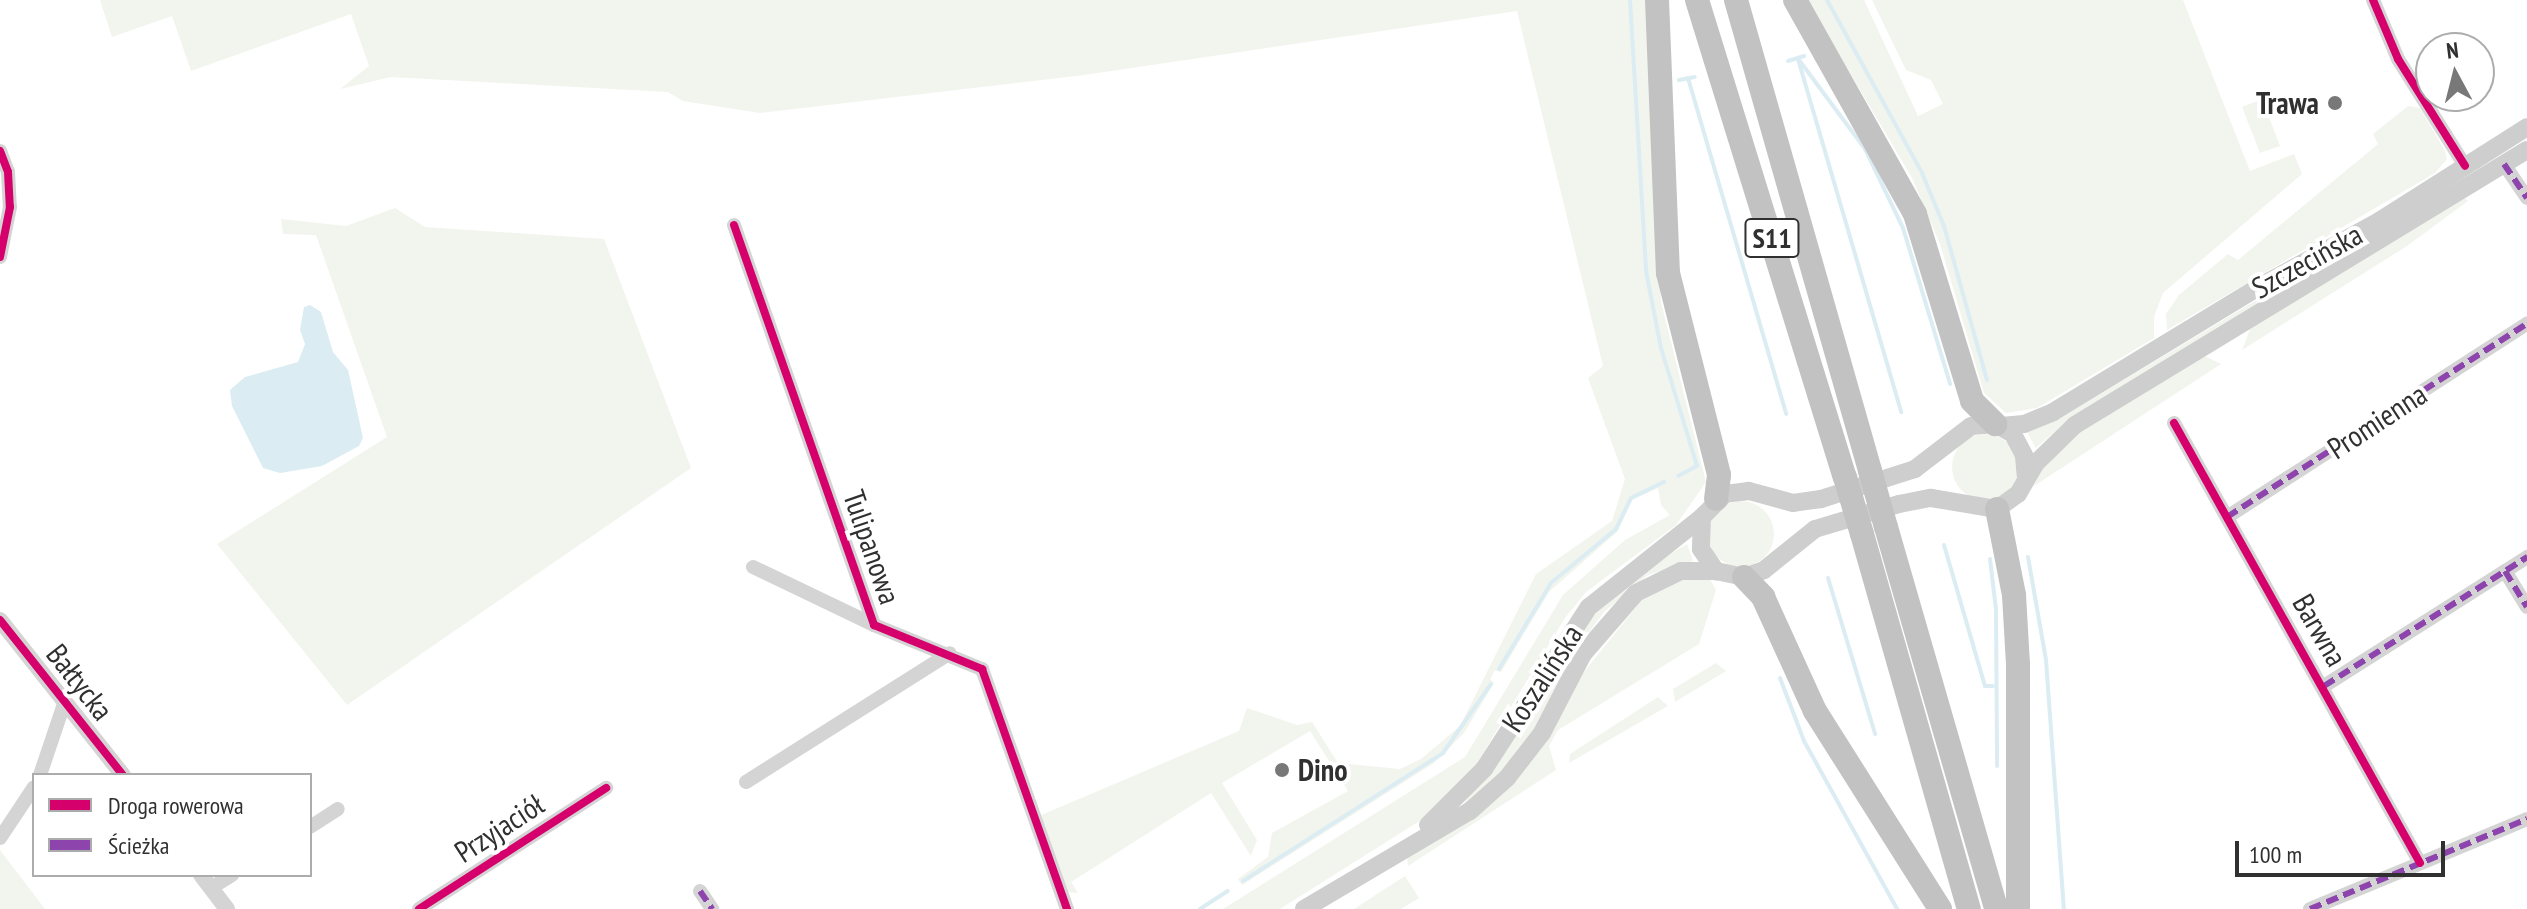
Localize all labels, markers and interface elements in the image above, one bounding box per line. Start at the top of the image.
north arrow [2415,32,2495,112]
text: N [2445,36,2460,65]
place label: Trawa [2256,85,2319,121]
marker: Trawa [2326,94,2344,112]
road number: S11 [1744,214,1800,262]
street label: Szczecińska [2246,216,2368,306]
street label: Promienna [2321,376,2433,466]
street label: Tulipanowa [836,485,908,609]
street label: Barwna [2285,588,2355,672]
street label: Koszalińska [1494,618,1590,738]
street label: Bałtycka [39,637,121,727]
place label: Dino [1298,752,1348,788]
marker: Dino [1273,761,1291,779]
legend [32,773,312,877]
street label: Przyjaciół [448,786,550,870]
text: Droga rowerowa [108,790,244,821]
scale bar [2239,825,2449,875]
text: Ścieżka [108,830,169,861]
text: 100 m [2249,839,2302,870]

